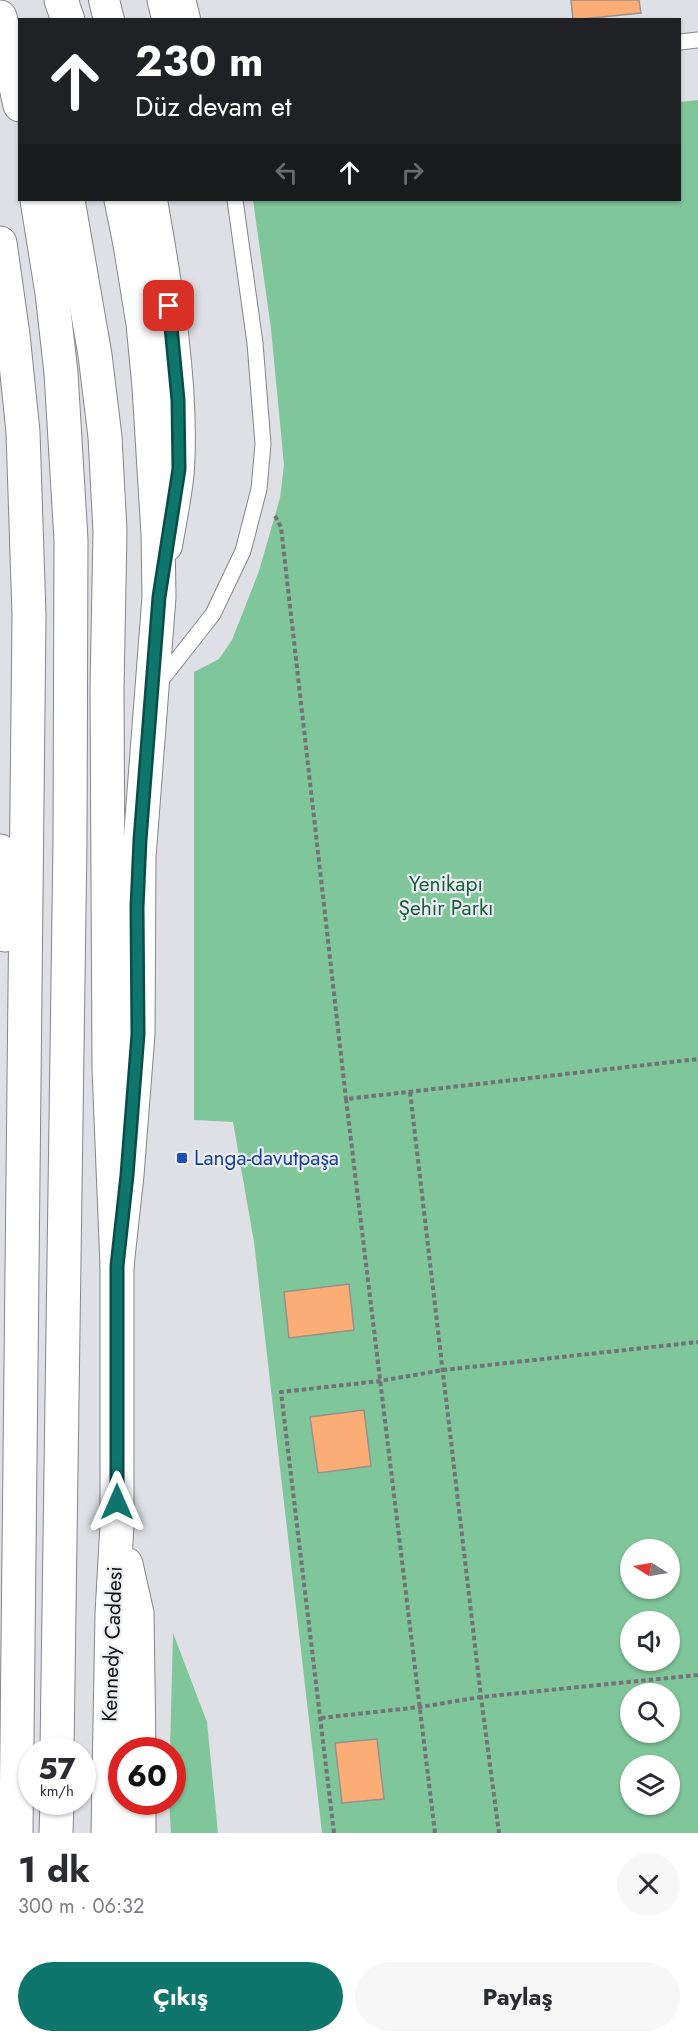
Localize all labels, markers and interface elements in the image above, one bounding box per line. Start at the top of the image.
text: 230 m [135,31,263,92]
icon: ahead [36,42,114,120]
text: Düz devam et [135,87,291,126]
icon: left [270,156,303,189]
icon: ahead [333,156,366,189]
icon: right [396,156,429,189]
pin [143,280,194,331]
icon: arrive [152,289,185,322]
park label: Yenikapı Şehir Parkı [398,869,494,923]
place label: Langa-davutpaşa [194,1143,339,1173]
marker: Langa-davutpaşa [175,1151,189,1165]
position arrow [85,1470,149,1534]
north arrow [620,1539,680,1599]
map controls [620,1539,680,1815]
street label: Kennedy Caddesi [94,1566,130,1722]
button: sound [620,1611,680,1671]
button: search [620,1683,680,1743]
speed limit sign: 60 [108,1737,186,1815]
text: 57 [38,1747,76,1790]
button: layers [620,1755,680,1815]
text: km/h [40,1780,74,1802]
text: 1 dk [18,1843,90,1895]
button: close [617,1853,680,1916]
text: 300 m · 06:32 [18,1892,144,1921]
button: Çıkış [18,1962,343,2031]
button: Paylaş [355,1962,680,2031]

